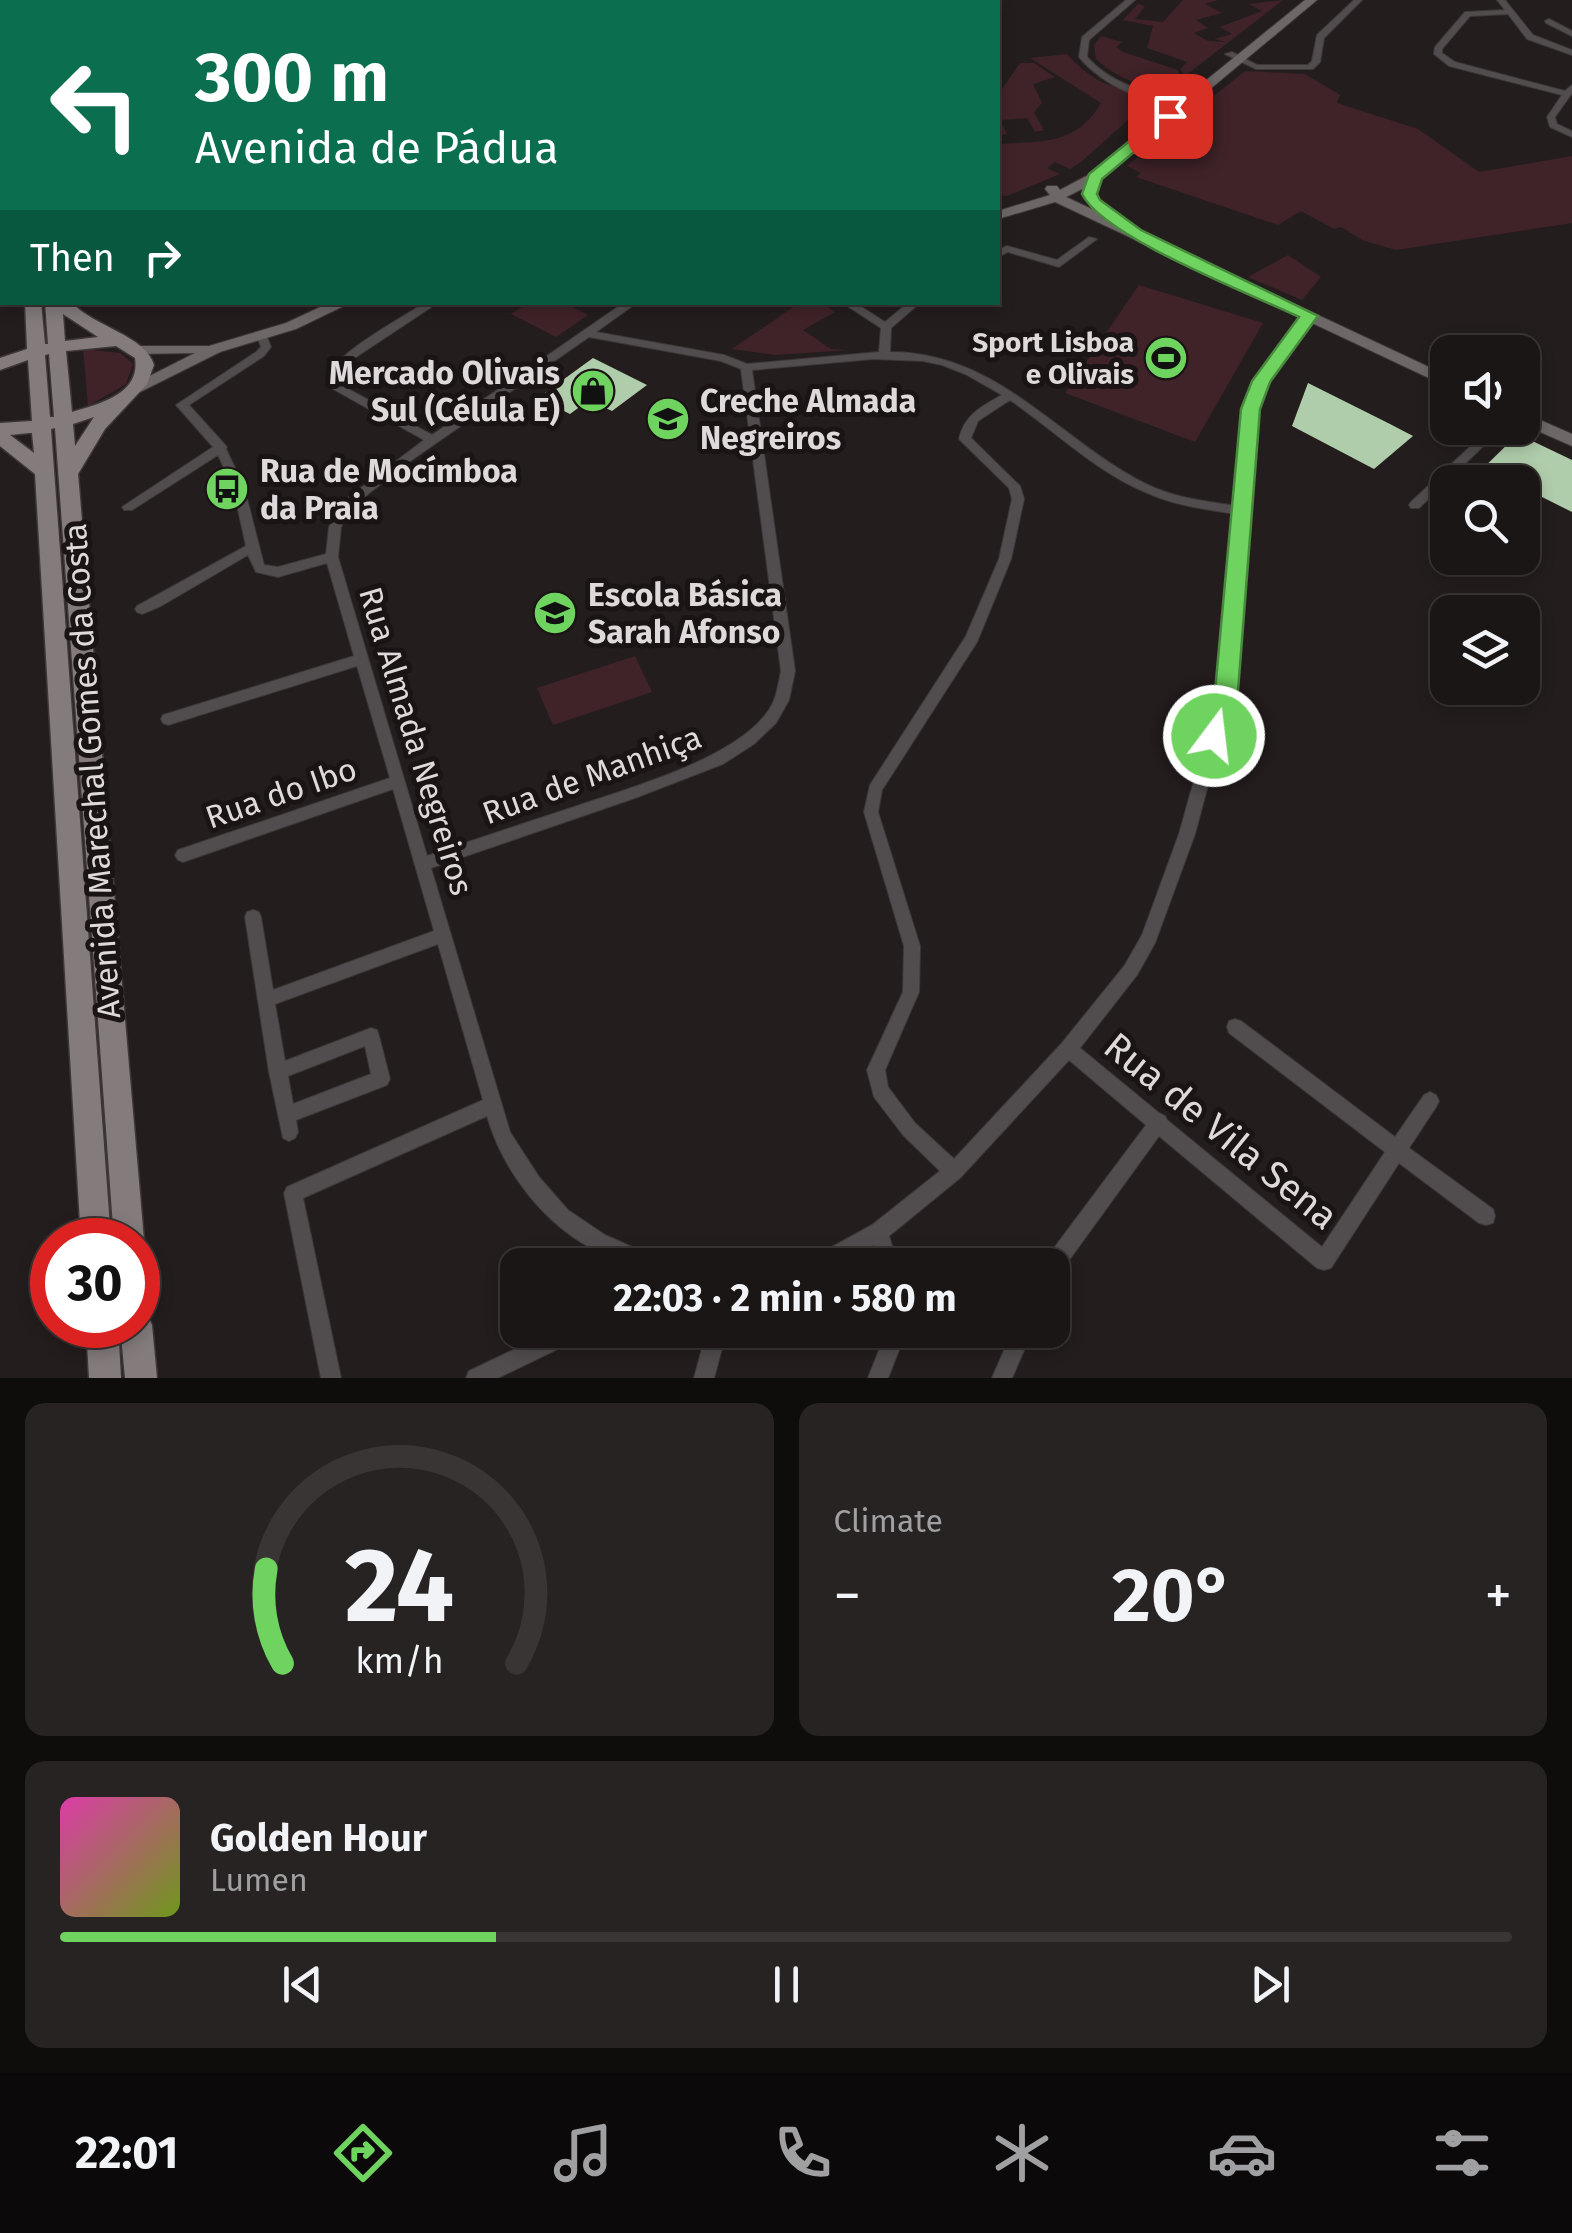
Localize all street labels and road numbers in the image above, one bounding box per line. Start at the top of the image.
street label: Avenida Marechal Gomes da Costa [56,522,128,1020]
street label: Rua Almada Negreiros [351,582,481,900]
street label: Rua de Manhiça [477,718,707,832]
street label: Rua do Ibo [200,749,362,837]
street label: Rua de Vila Sena [1095,1023,1347,1239]

